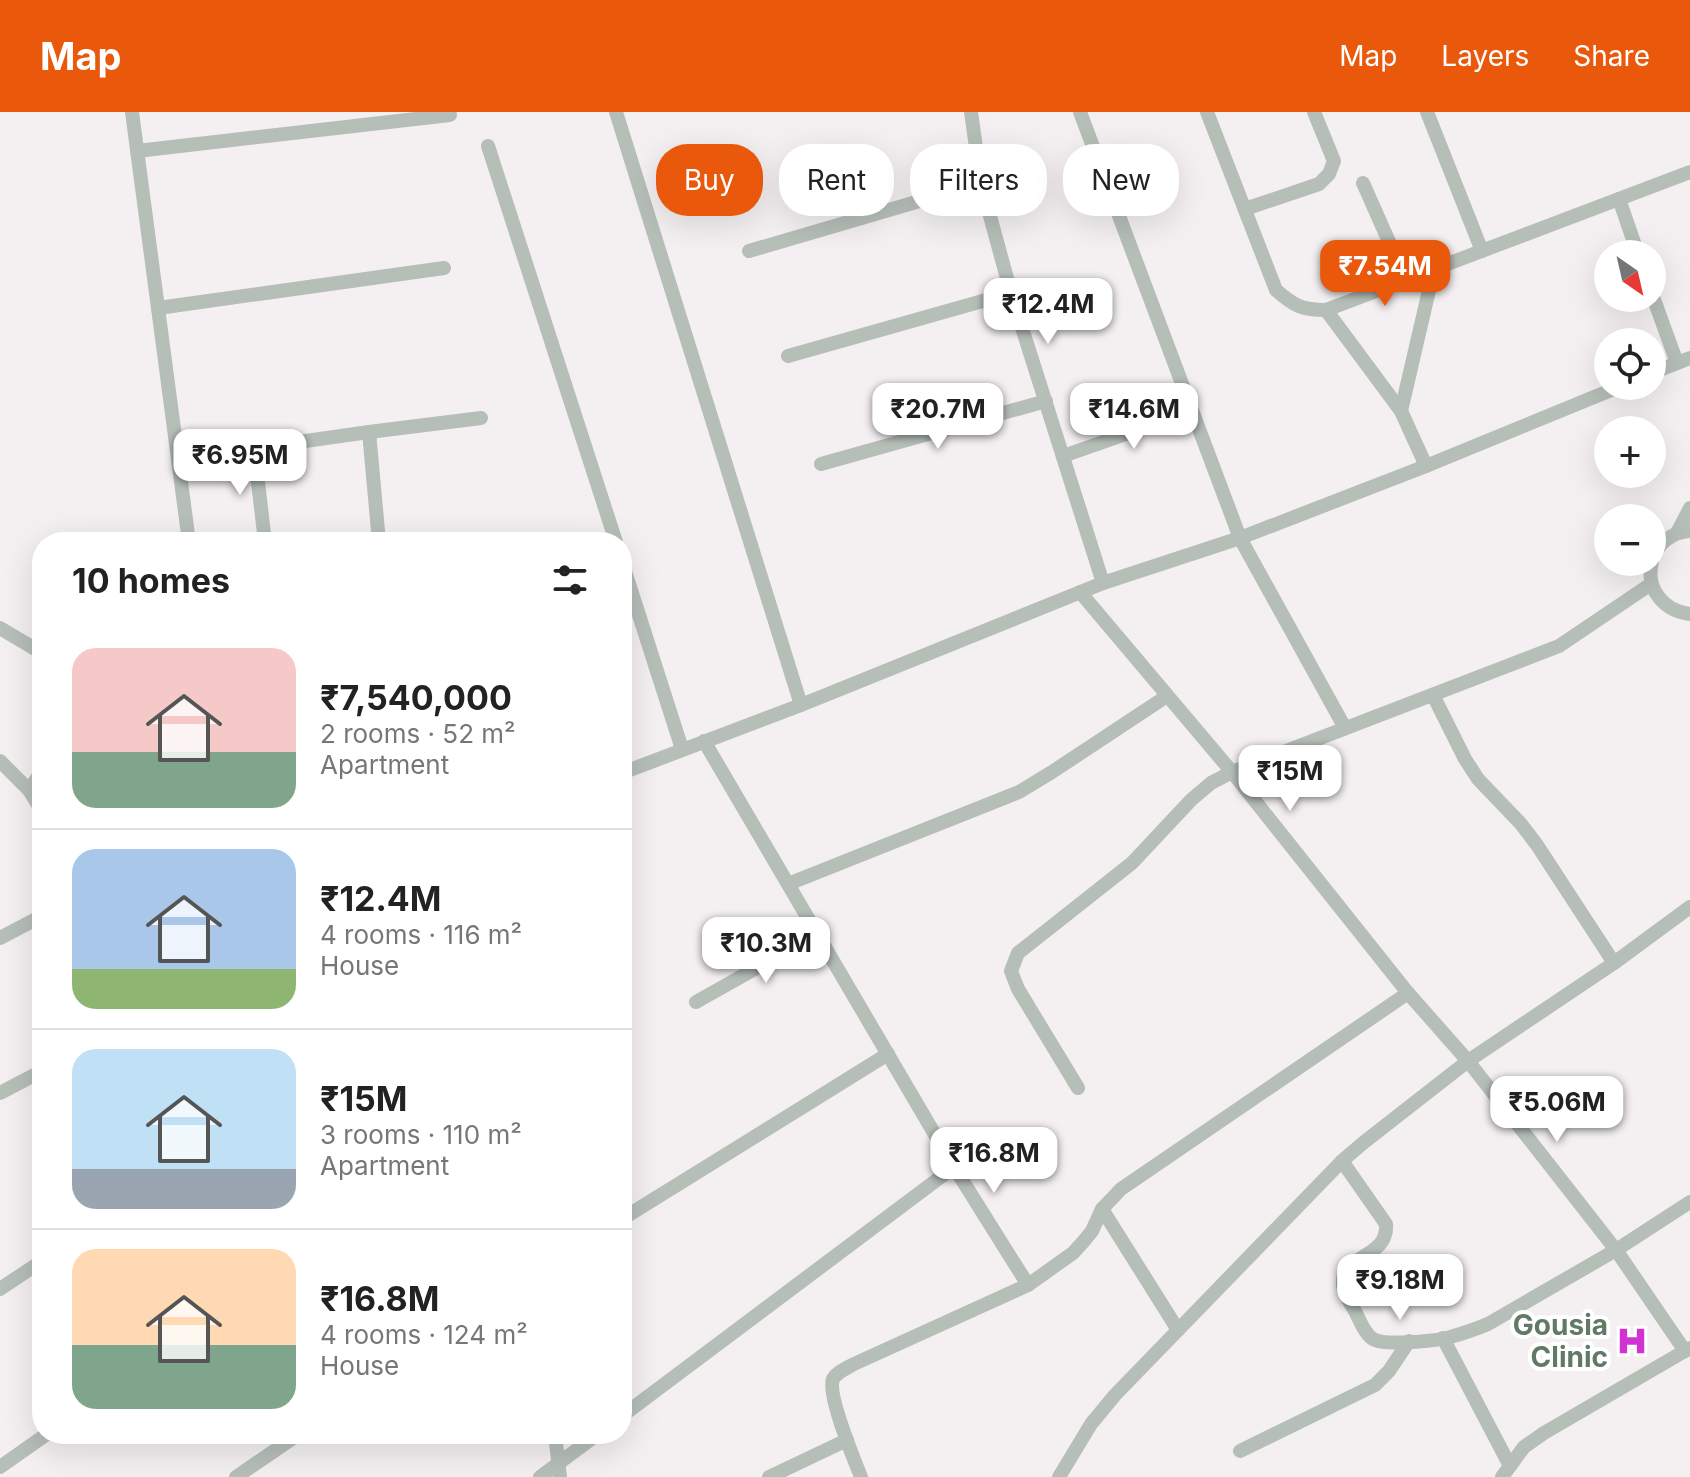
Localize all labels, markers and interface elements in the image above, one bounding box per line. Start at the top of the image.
text: Map [40,33,121,79]
text: Map [1339,39,1397,73]
text: Layers [1441,39,1529,73]
text: Share [1573,39,1650,73]
chip: Buy [656,144,763,216]
chip: Rent [779,144,894,216]
chip: Filters [910,144,1047,216]
chip: New [1063,144,1179,216]
pin: ₹7.54M [1320,240,1450,308]
north arrow [1594,240,1666,312]
map controls [1594,240,1666,576]
text: ₹7.54M [1338,250,1432,281]
pin: ₹12.4M [983,278,1113,346]
text: ₹12.4M [1002,288,1094,319]
button: locate [1594,328,1666,400]
pin: ₹20.7M [873,383,1003,451]
pin: ₹14.6M [1069,383,1199,451]
text: ₹20.7M [890,393,986,424]
text: ₹14.6M [1088,393,1180,424]
button: + [1594,416,1666,488]
pin: ₹6.95M [175,429,305,497]
text: ₹6.95M [191,439,289,470]
button: − [1594,504,1666,576]
icon: filters [548,558,592,602]
text: 10 homes [72,560,230,601]
text: ₹7,540,000 [320,677,512,718]
icon: home [136,680,232,776]
text: 2 rooms · 52 m² [320,718,516,749]
pin: ₹15M [1243,745,1337,813]
text: Apartment [320,749,449,780]
text: ₹15M [1257,755,1323,786]
text: ₹12.4M [320,878,442,919]
icon: home [136,881,232,977]
pin: ₹10.3M [701,917,831,985]
text: 4 rooms · 116 m² [320,919,522,950]
text: ₹10.3M [720,927,812,958]
text: House [320,950,399,981]
pin: ₹5.06M [1492,1076,1622,1144]
text: ₹15M [320,1078,408,1119]
icon: home [136,1081,232,1177]
text: ₹5.06M [1508,1086,1606,1117]
text: 3 rooms · 110 m² [320,1119,522,1150]
pin: ₹16.8M [929,1127,1059,1195]
text: ₹16.8M [948,1137,1040,1168]
text: Apartment [320,1150,449,1181]
pin: ₹9.18M [1335,1254,1465,1322]
text: ₹9.18M [1355,1264,1445,1295]
text: ₹16.8M [320,1278,439,1319]
icon: home [136,1281,232,1377]
place label: Gousia Clinic [1513,1308,1608,1374]
text: 4 rooms · 124 m² [320,1319,528,1350]
hospital icon: Gousia Clinic [1615,1324,1649,1358]
text: House [320,1350,399,1381]

